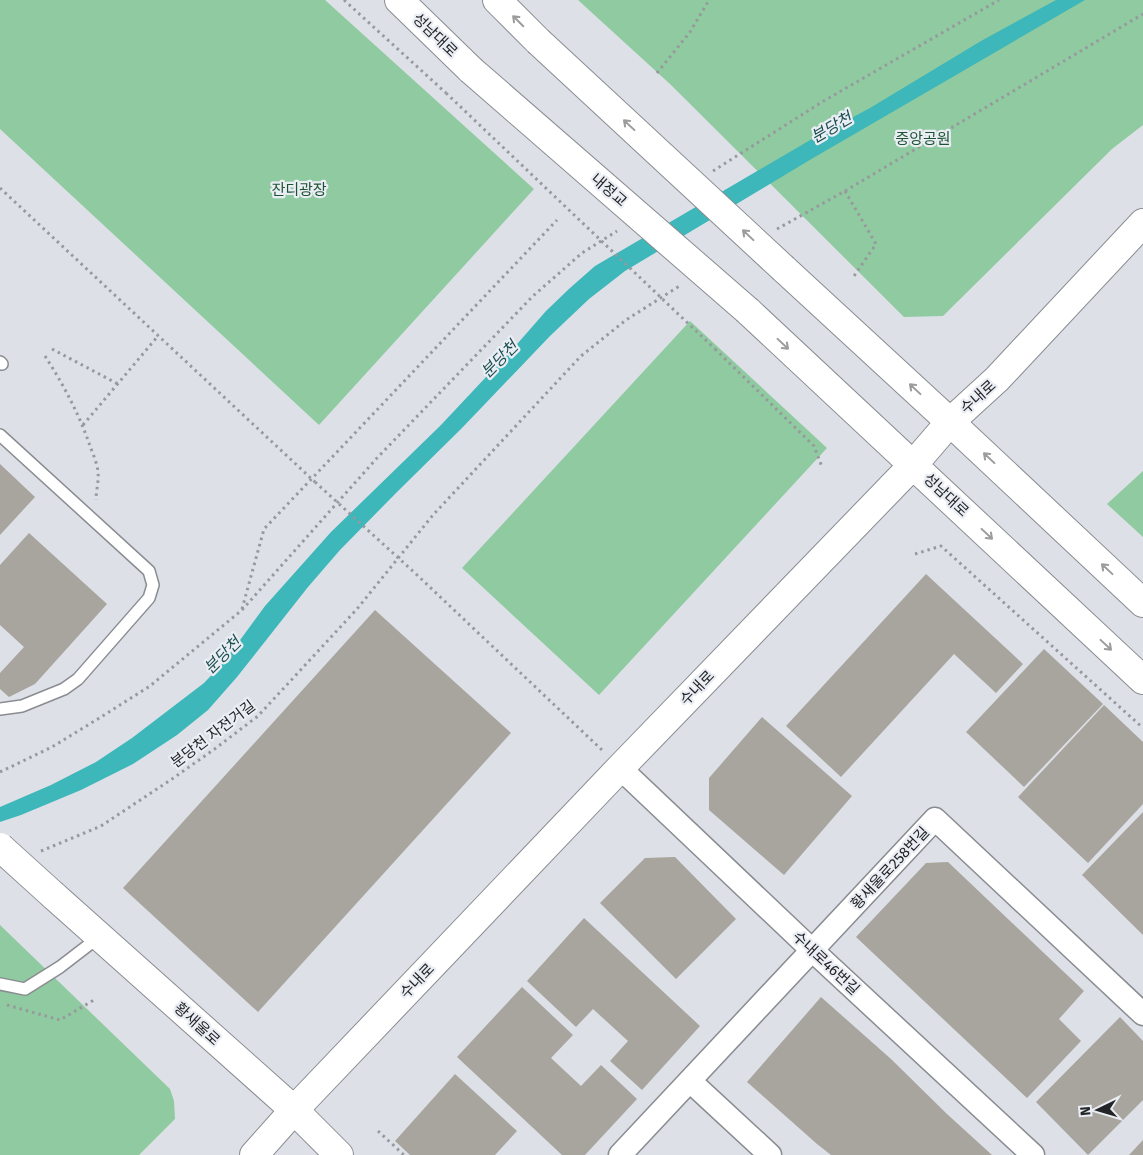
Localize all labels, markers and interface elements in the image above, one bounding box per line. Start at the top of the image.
street label: 성남대로 [409,9,461,61]
one-way arrow [512,15,524,27]
water label: 분당천 [807,107,857,147]
one-way arrow [622,119,635,131]
park label: 중앙공원 [895,130,951,148]
street label: 내정교 [587,170,631,210]
park label: 잔디광장 [271,181,327,199]
one-way arrow [742,230,755,241]
water label: 분당천 [477,335,523,382]
one-way arrow [777,338,790,350]
street label: 수내로 [957,376,999,418]
one-way arrow [908,383,921,395]
one-way arrow [983,452,995,464]
street label: 성남대로 [920,470,972,520]
one-way arrow [981,528,993,540]
one-way arrow [1101,563,1114,575]
water label: 분당천 [200,631,246,678]
one-way arrow [1099,639,1112,651]
street label: 수내로 [676,667,718,709]
street label: 분당천 자전거길 [167,697,259,771]
street label: 황새울로258번길 [847,823,933,913]
street label: 수내로46번길 [789,927,863,999]
street label: 수내로 [396,960,438,1002]
street label: 황새울로 [170,999,224,1049]
north arrow [1073,1085,1123,1135]
text: N [1077,1106,1094,1116]

